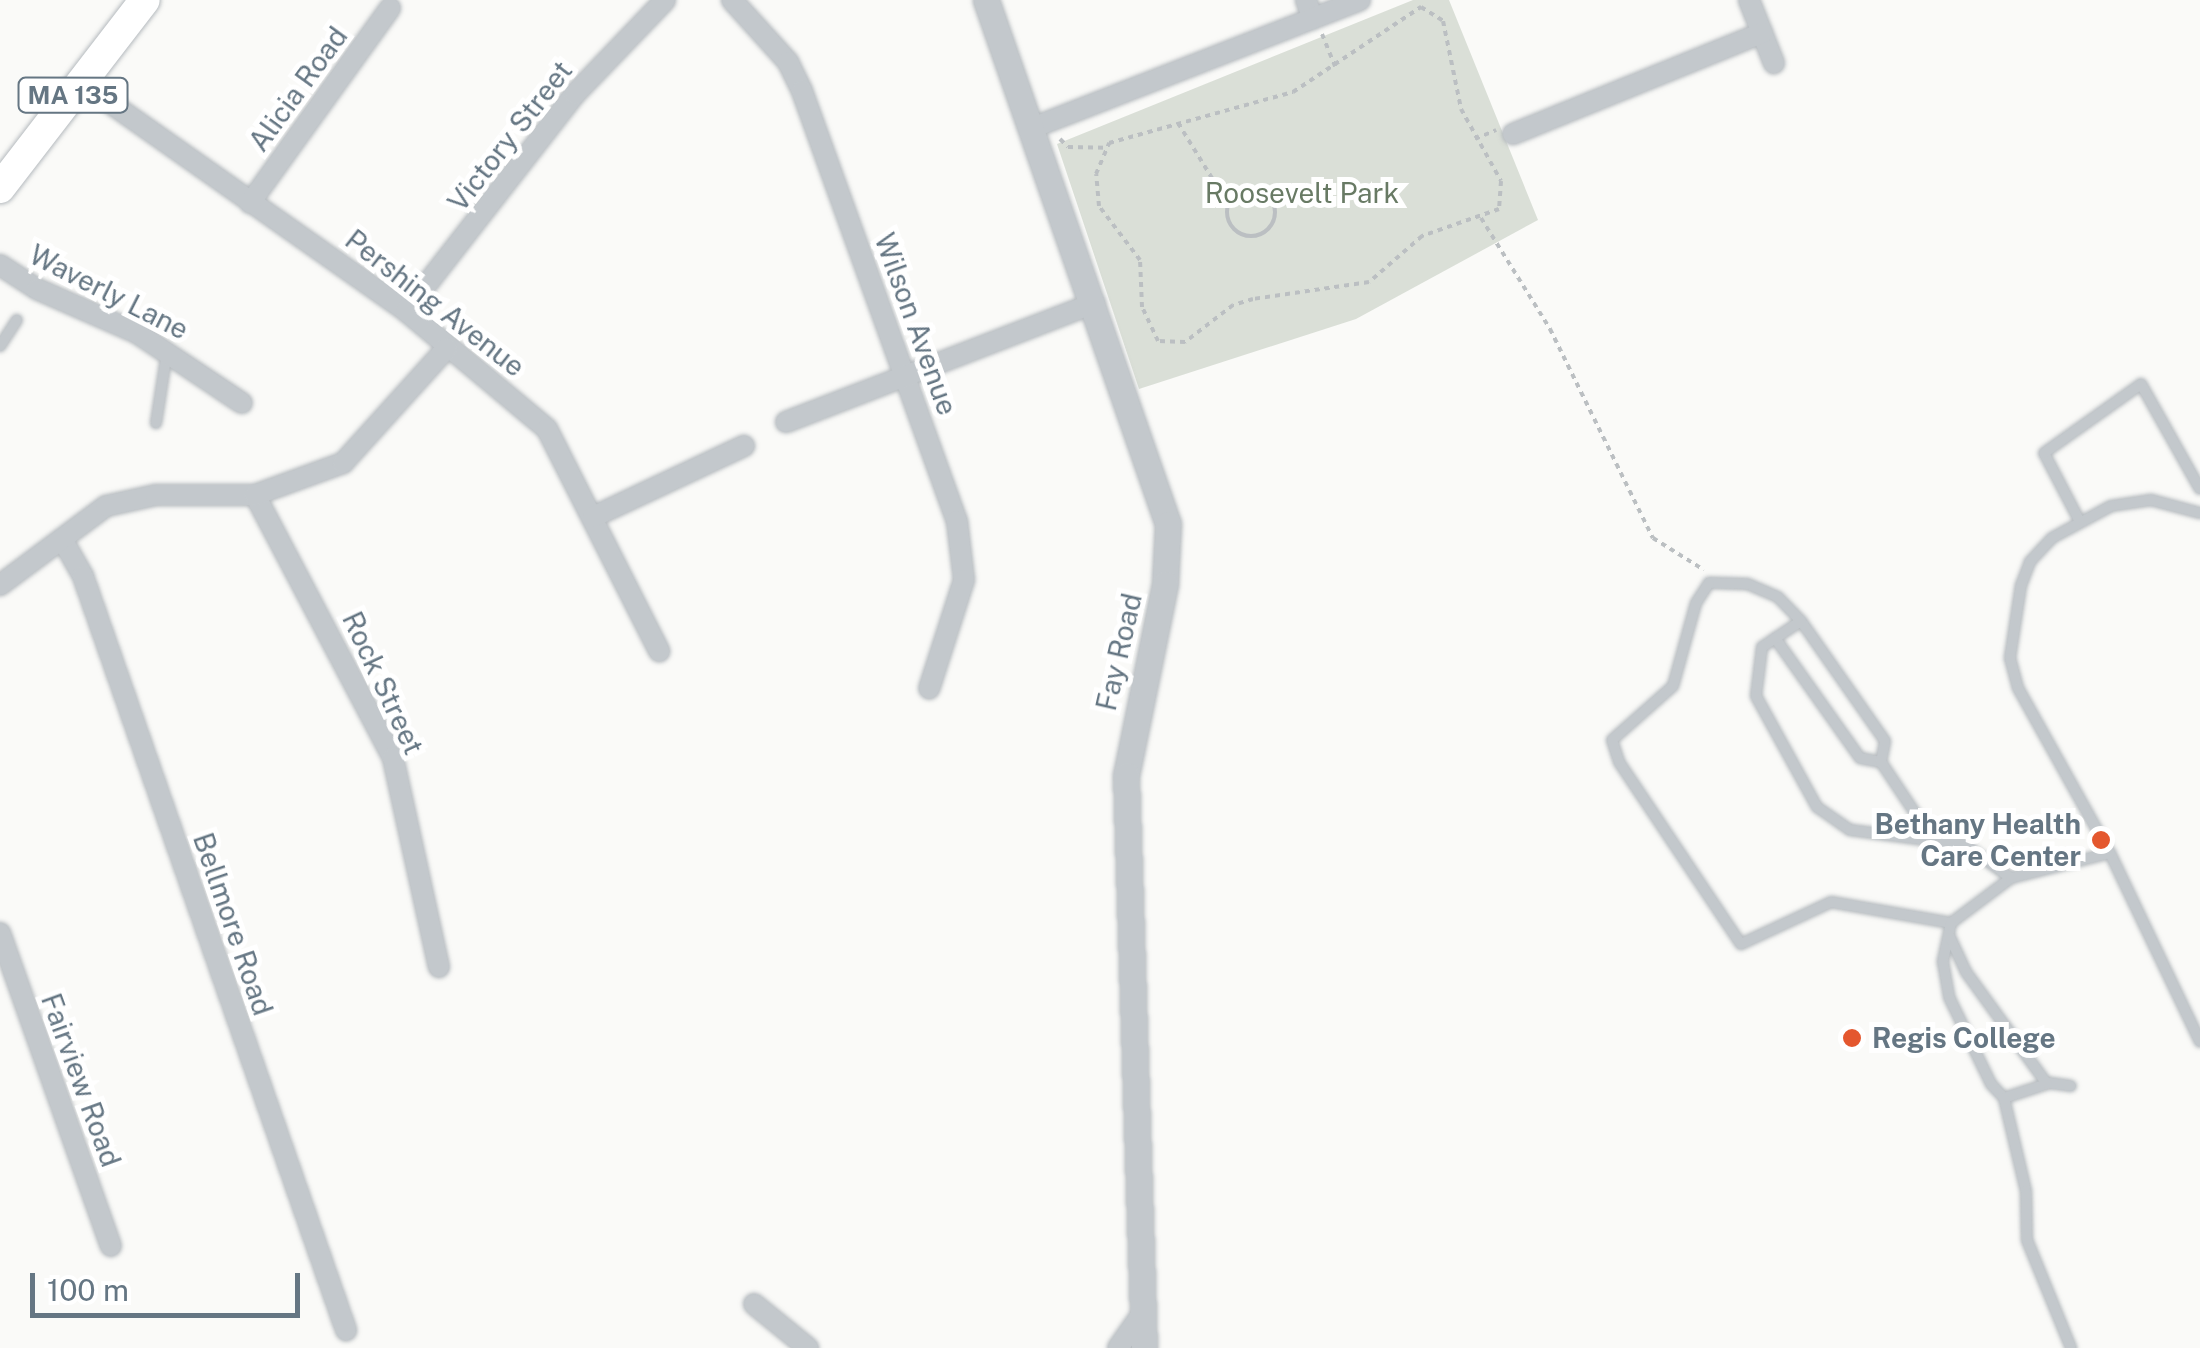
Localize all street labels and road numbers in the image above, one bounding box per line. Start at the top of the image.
street label: Alicia Road [242,20,354,158]
street label: Victory Street [441,54,579,218]
road number: MA 135 [15,75,130,115]
street label: Pershing Avenue [339,223,531,383]
street label: Wilson Avenue [868,229,964,419]
street label: Waverly Lane [24,238,194,346]
street label: Fay Road [1089,590,1149,714]
street label: Rock Street [335,606,431,760]
street label: Bellmore Road [186,828,280,1020]
street label: Fairview Road [34,989,128,1171]

